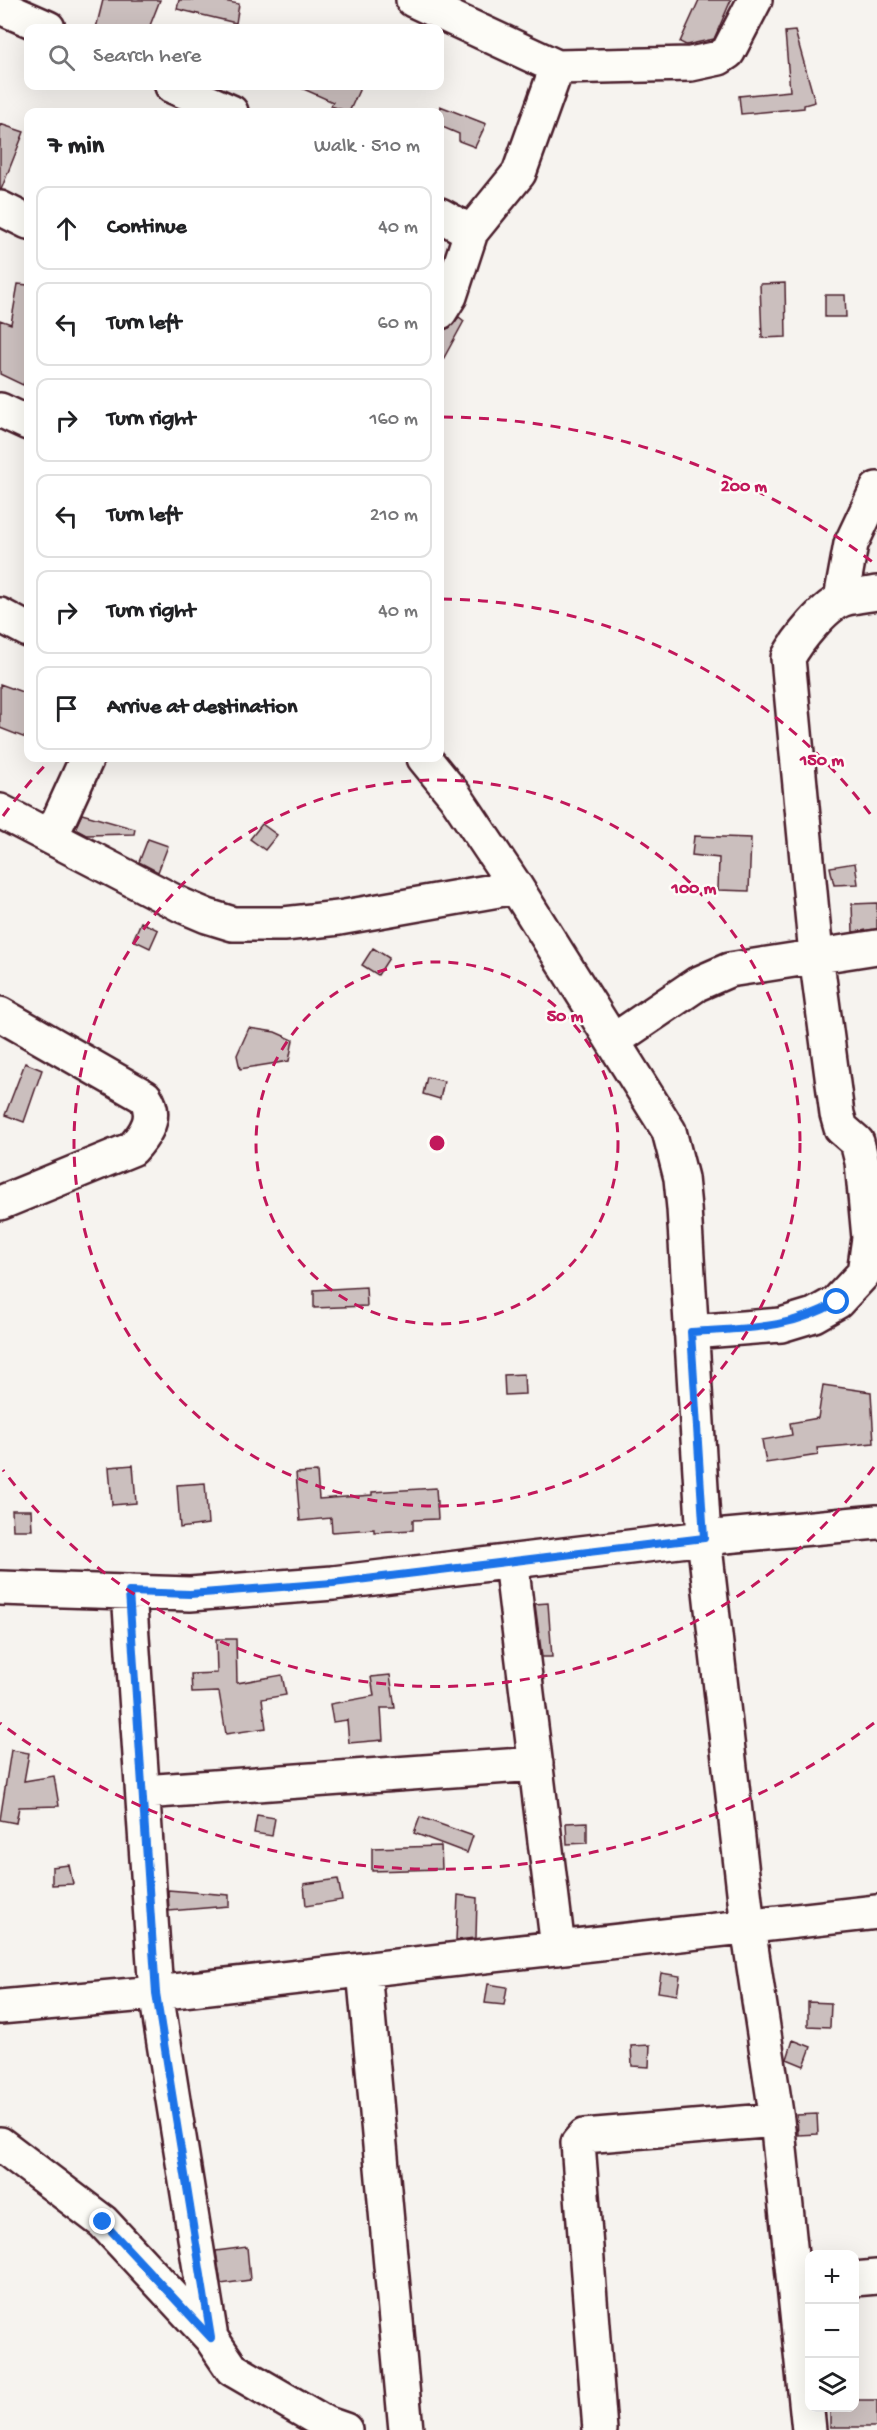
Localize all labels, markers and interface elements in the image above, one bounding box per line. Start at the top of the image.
search box [24,24,444,90]
icon: search [45,41,78,74]
text: Search here [93,44,201,70]
text: 7 min [48,132,104,163]
text: Walk · 510 m [314,136,420,159]
icon: ahead [50,212,83,245]
text: Continue [107,215,187,241]
text: 40 m [378,217,418,240]
icon: left [50,308,83,341]
text: Turn left [107,311,181,337]
text: 60 m [378,313,418,336]
icon: right [50,404,83,437]
text: Turn right [107,407,195,433]
text: 160 m [369,409,418,432]
text: 200 m [721,477,767,498]
icon: left [50,500,83,533]
text: Turn left [107,503,181,529]
text: 210 m [370,505,418,528]
icon: right [50,596,83,629]
text: Turn right [107,599,195,625]
text: 40 m [378,601,418,624]
icon: arrive [50,692,83,725]
text: Arrive at destination [107,695,297,721]
text: 150 m [799,751,844,772]
text: 100 m [671,879,717,900]
text: 50 m [547,1007,584,1028]
centre of rings [427,1133,447,1153]
route start [823,1288,849,1314]
route end [89,2208,115,2234]
map controls [805,2250,859,2412]
button: + [805,2250,859,2304]
button: − [805,2304,859,2358]
button: layers [805,2358,859,2412]

